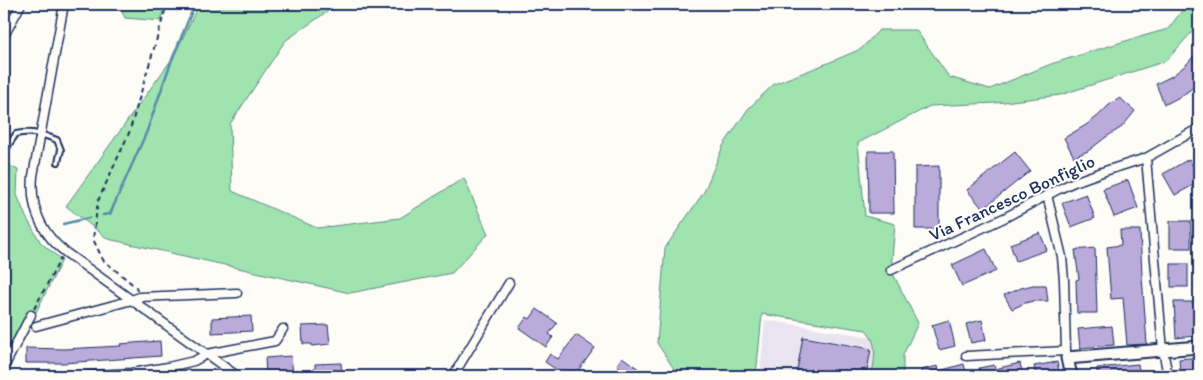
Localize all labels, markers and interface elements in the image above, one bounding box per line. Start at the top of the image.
street label: Via Francesco Bonfiglio [926,150,1098,246]

